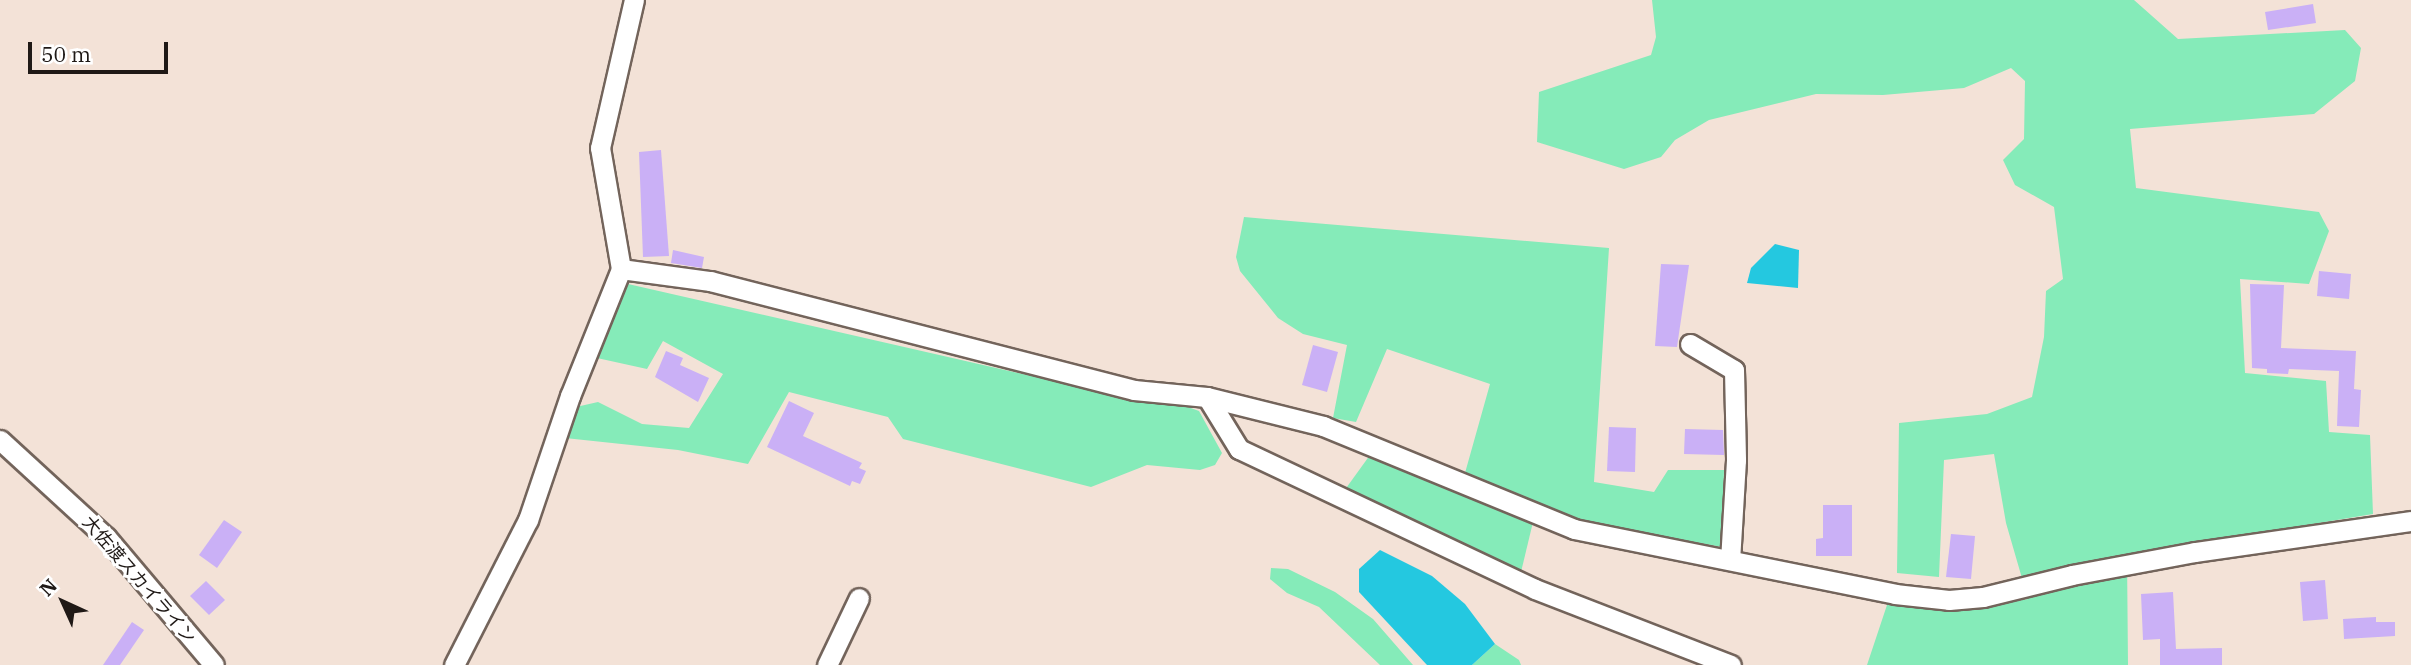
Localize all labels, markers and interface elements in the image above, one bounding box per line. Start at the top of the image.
scale bar [32,28,172,72]
text: 50 m [41,40,91,68]
street label: 大佐渡スカイライン [78,512,200,648]
north arrow [28,567,98,637]
text: N [34,573,62,601]

